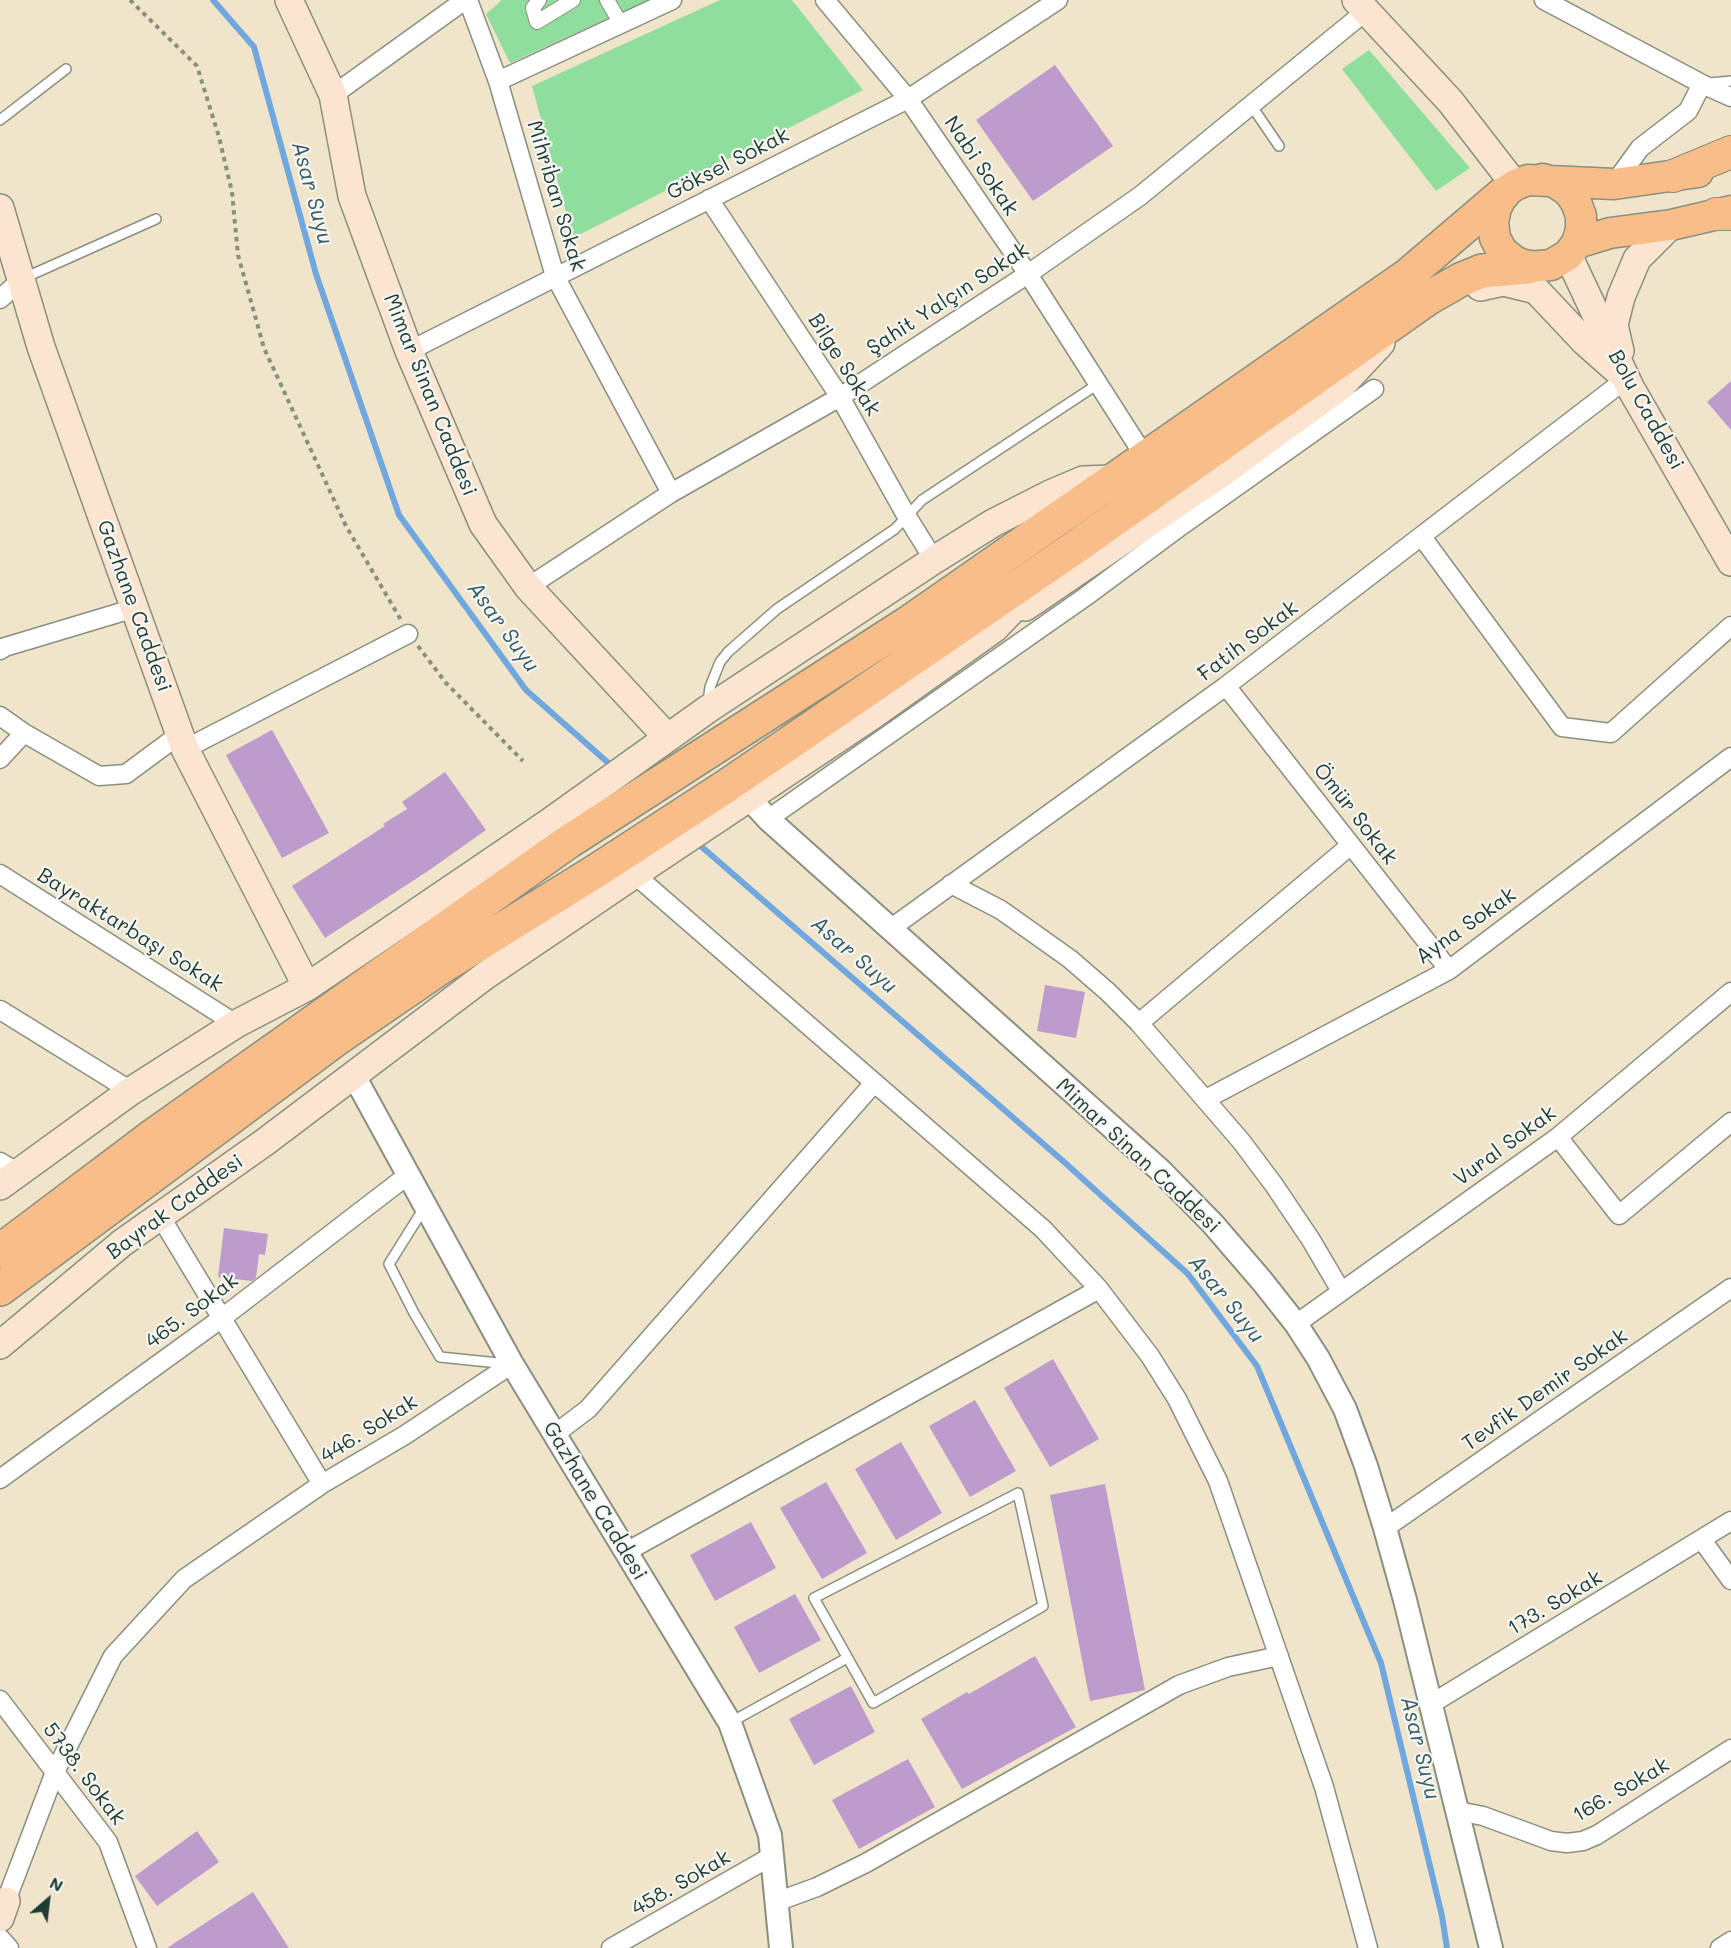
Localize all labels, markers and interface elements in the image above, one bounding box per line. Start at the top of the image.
street label: Nabi Sokak [938,111,1024,221]
street label: Mihriban Sokak [521,118,591,274]
street label: Göksel Sokak [663,122,793,206]
water label: Asar Suyu [286,139,338,247]
street label: Şahit Yalçın Sokak [862,237,1034,361]
street label: Mimar Sinan Caddesi [378,290,482,500]
street label: Bilge Sokak [803,309,885,421]
street label: Bolu Caddesi [1603,346,1689,474]
street label: Gazhane Caddesi [91,517,177,695]
water label: Asar Suyu [461,577,545,677]
street label: Fatih Sokak [1193,595,1303,687]
street label: Ömür Sokak [1308,758,1402,870]
street label: Bayraktarbaşı Sokak [32,863,228,997]
street label: Ayna Sokak [1411,882,1521,970]
water label: Asar Suyu [805,910,903,1000]
street label: Mimar Sinan Caddesi [1050,1073,1226,1239]
street label: Vural Sokak [1449,1100,1561,1192]
street label: Bayrak Caddesi [102,1149,248,1265]
water label: Asar Suyu [1182,1250,1270,1348]
street label: 465. Sokak [141,1268,243,1354]
street label: Tevfik Demir Sokak [1458,1324,1632,1456]
street label: 446. Sokak [316,1389,422,1469]
street label: Gazhane Caddesi [538,1417,652,1585]
street label: 173. Sokak [1503,1565,1607,1641]
water label: Asar Suyu [1394,1694,1446,1802]
street label: 5738. Sokak [37,1718,131,1830]
street label: 166. Sokak [1568,1752,1674,1828]
street label: 458. Sokak [627,1845,735,1921]
north arrow [18,1870,78,1930]
text: N [46,1872,67,1896]

